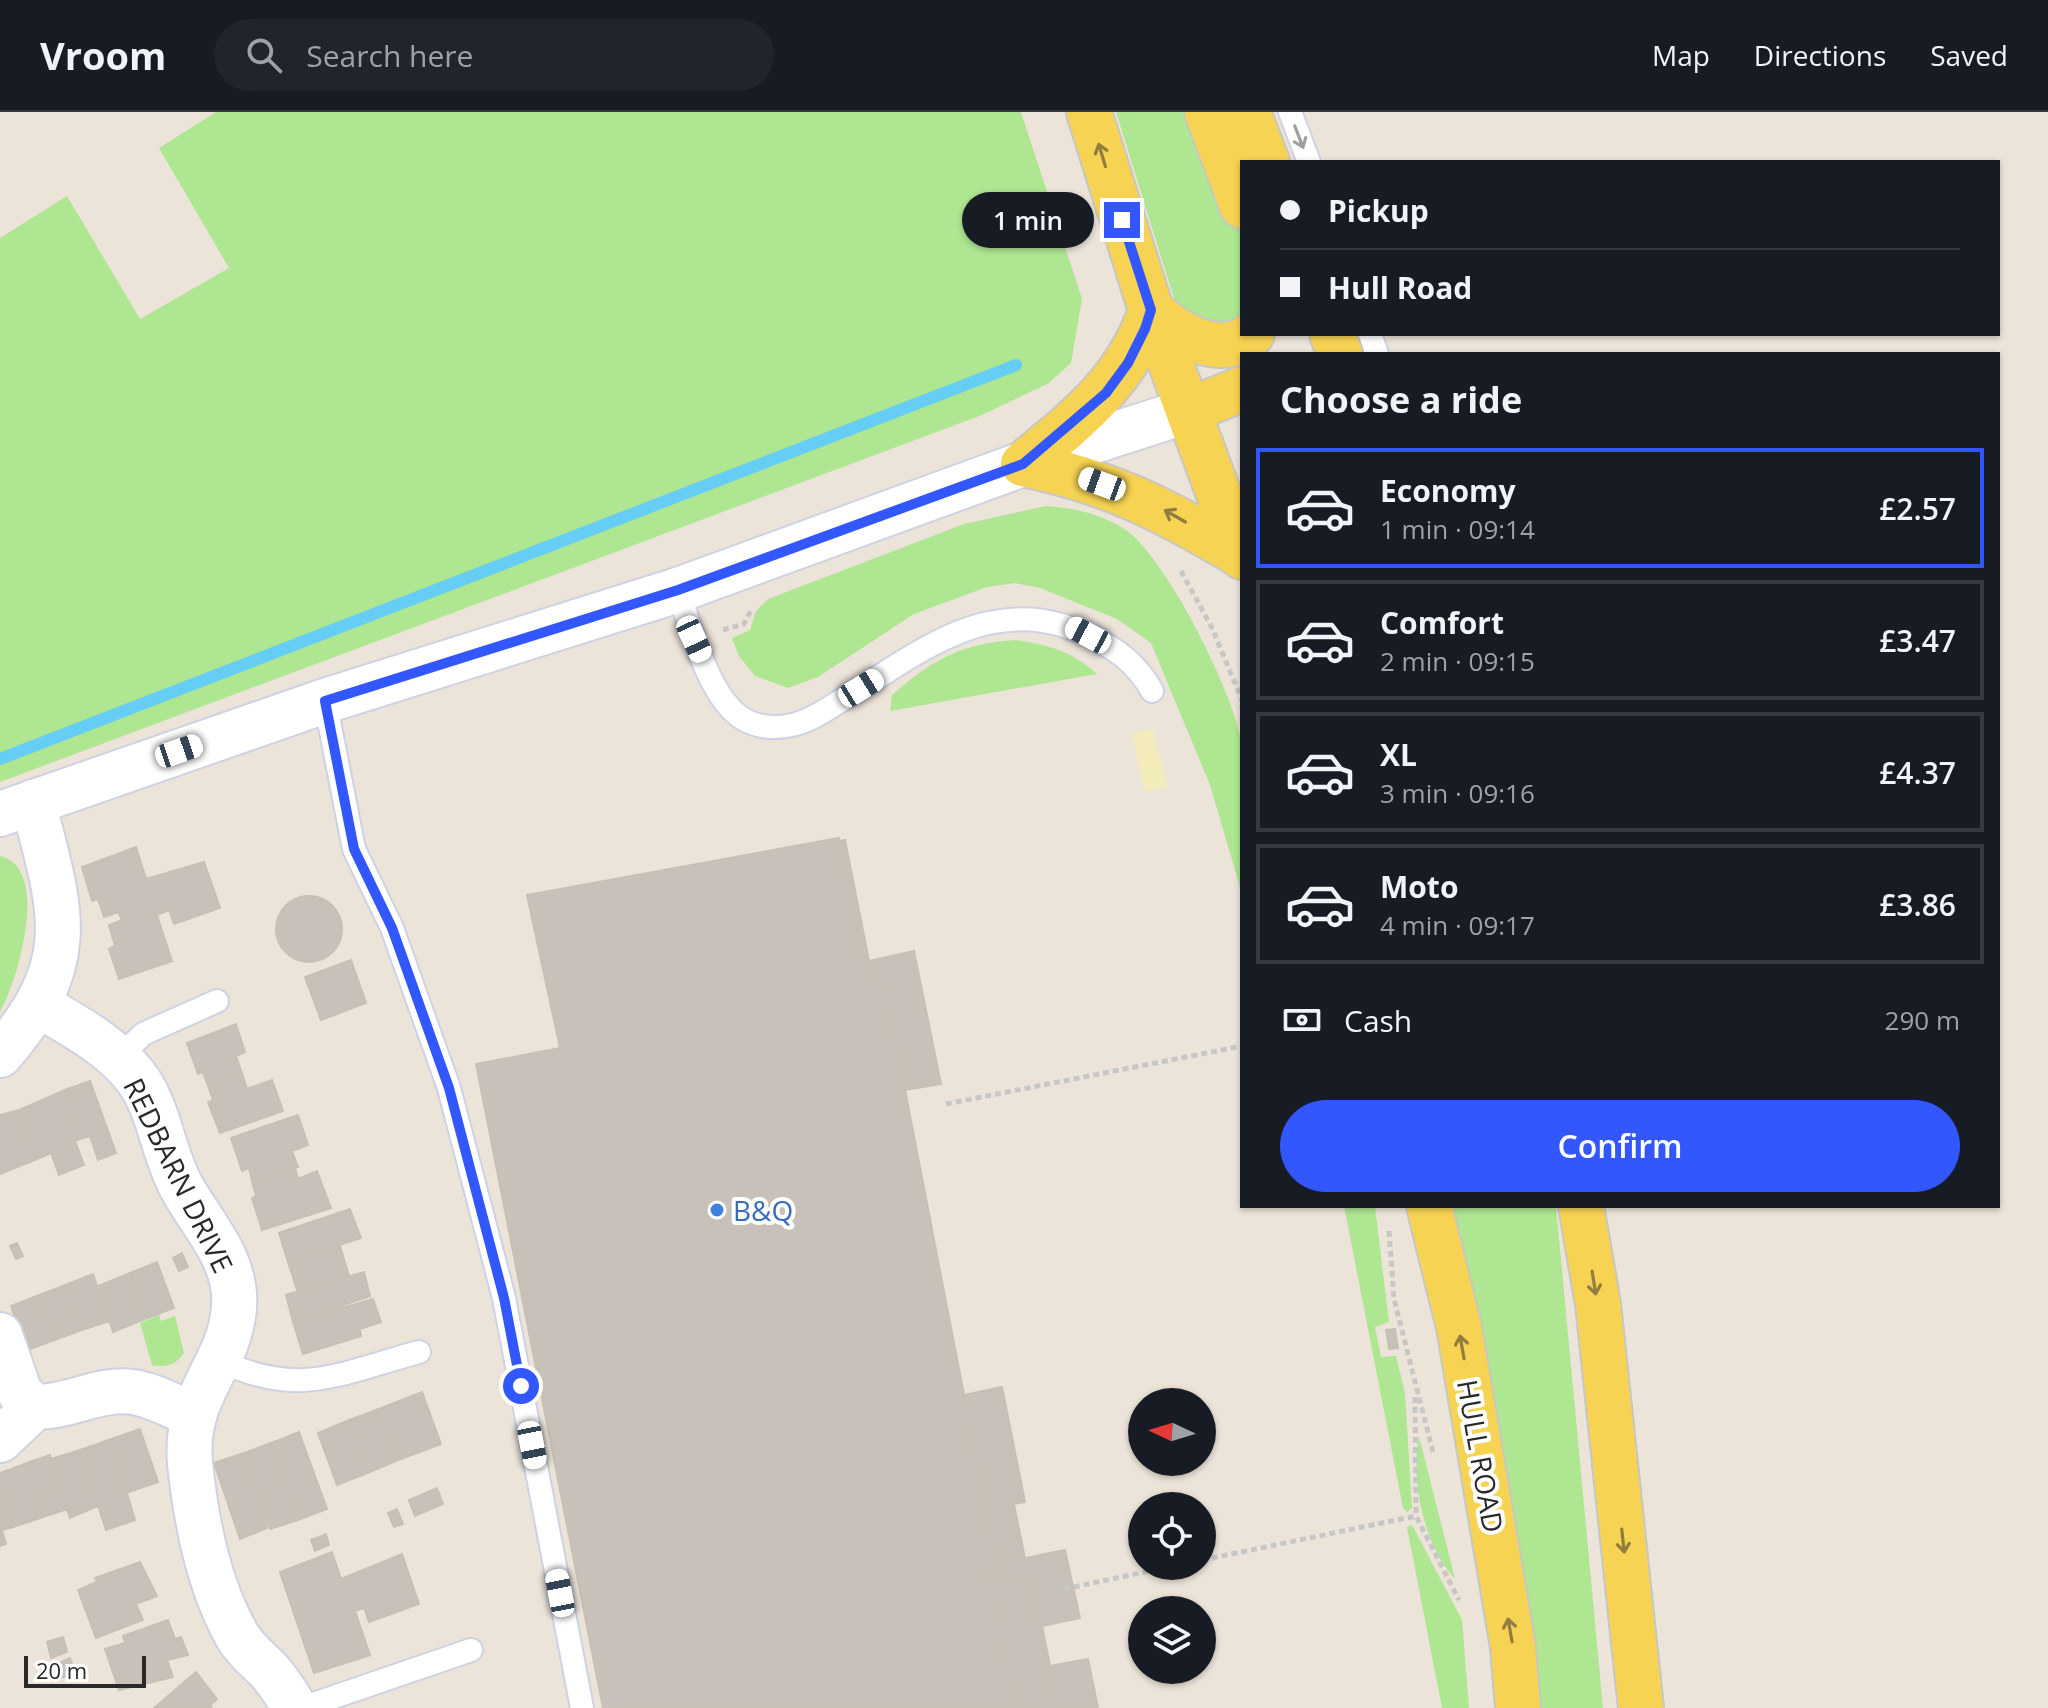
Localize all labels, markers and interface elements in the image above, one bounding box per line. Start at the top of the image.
search box [214,19,774,91]
text: Vroom [40,29,166,81]
icon: search [242,33,286,77]
text: Search here [306,35,473,76]
text: Map [1652,36,1710,74]
text: Directions [1754,36,1886,74]
text: Saved [1930,36,2008,74]
one-way arrow [1293,124,1307,149]
one-way arrow [1094,143,1109,169]
text: Pickup [1328,190,1429,231]
callout: 1 min [962,192,1094,248]
text: 1 min [993,202,1063,238]
route end [1104,202,1140,238]
text: Hull Road [1328,267,1472,308]
text: Choose a ride [1280,375,1522,424]
car [1075,465,1129,503]
text: Economy [1380,470,1516,511]
icon: car [1284,472,1356,544]
text: £2.57 [1879,488,1956,529]
one-way arrow [1164,508,1187,524]
text: 1 min · 09:14 [1380,511,1535,547]
text: Comfort [1380,602,1504,643]
icon: car [1284,604,1356,676]
car [673,612,715,666]
car [1061,613,1115,657]
text: £3.47 [1879,620,1956,661]
text: 2 min · 09:15 [1380,643,1535,679]
car [834,665,888,711]
car [152,732,206,770]
text: XL [1380,734,1417,775]
icon: car [1284,736,1356,808]
text: £4.37 [1879,752,1956,793]
text: 3 min · 09:16 [1380,775,1535,811]
text: Moto [1380,866,1458,907]
icon: car [1284,868,1356,940]
text: £3.86 [1879,884,1956,925]
text: 4 min · 09:17 [1380,907,1535,943]
icon: cash [1280,998,1324,1042]
text: Cash [1344,1000,1412,1041]
text: 290 m [1885,1002,1960,1038]
street label: REDBARN DRIVE [115,1071,243,1279]
button: Confirm [1280,1100,1960,1192]
place label: B&Q [733,1191,793,1229]
marker: B&Q [708,1201,726,1219]
one-way arrow [1587,1270,1602,1295]
one-way arrow [1454,1334,1469,1360]
route start [503,1368,539,1404]
street label: HULL ROAD [1449,1377,1513,1535]
north arrow [1128,1388,1216,1476]
map controls [1128,1388,1216,1684]
car [516,1419,548,1471]
button: locate [1128,1492,1216,1580]
one-way arrow [1615,1527,1630,1554]
car [544,1567,576,1619]
button: layers [1128,1596,1216,1684]
one-way arrow [1502,1618,1517,1644]
scale bar [24,1652,146,1688]
text: 20 m [36,1655,87,1685]

